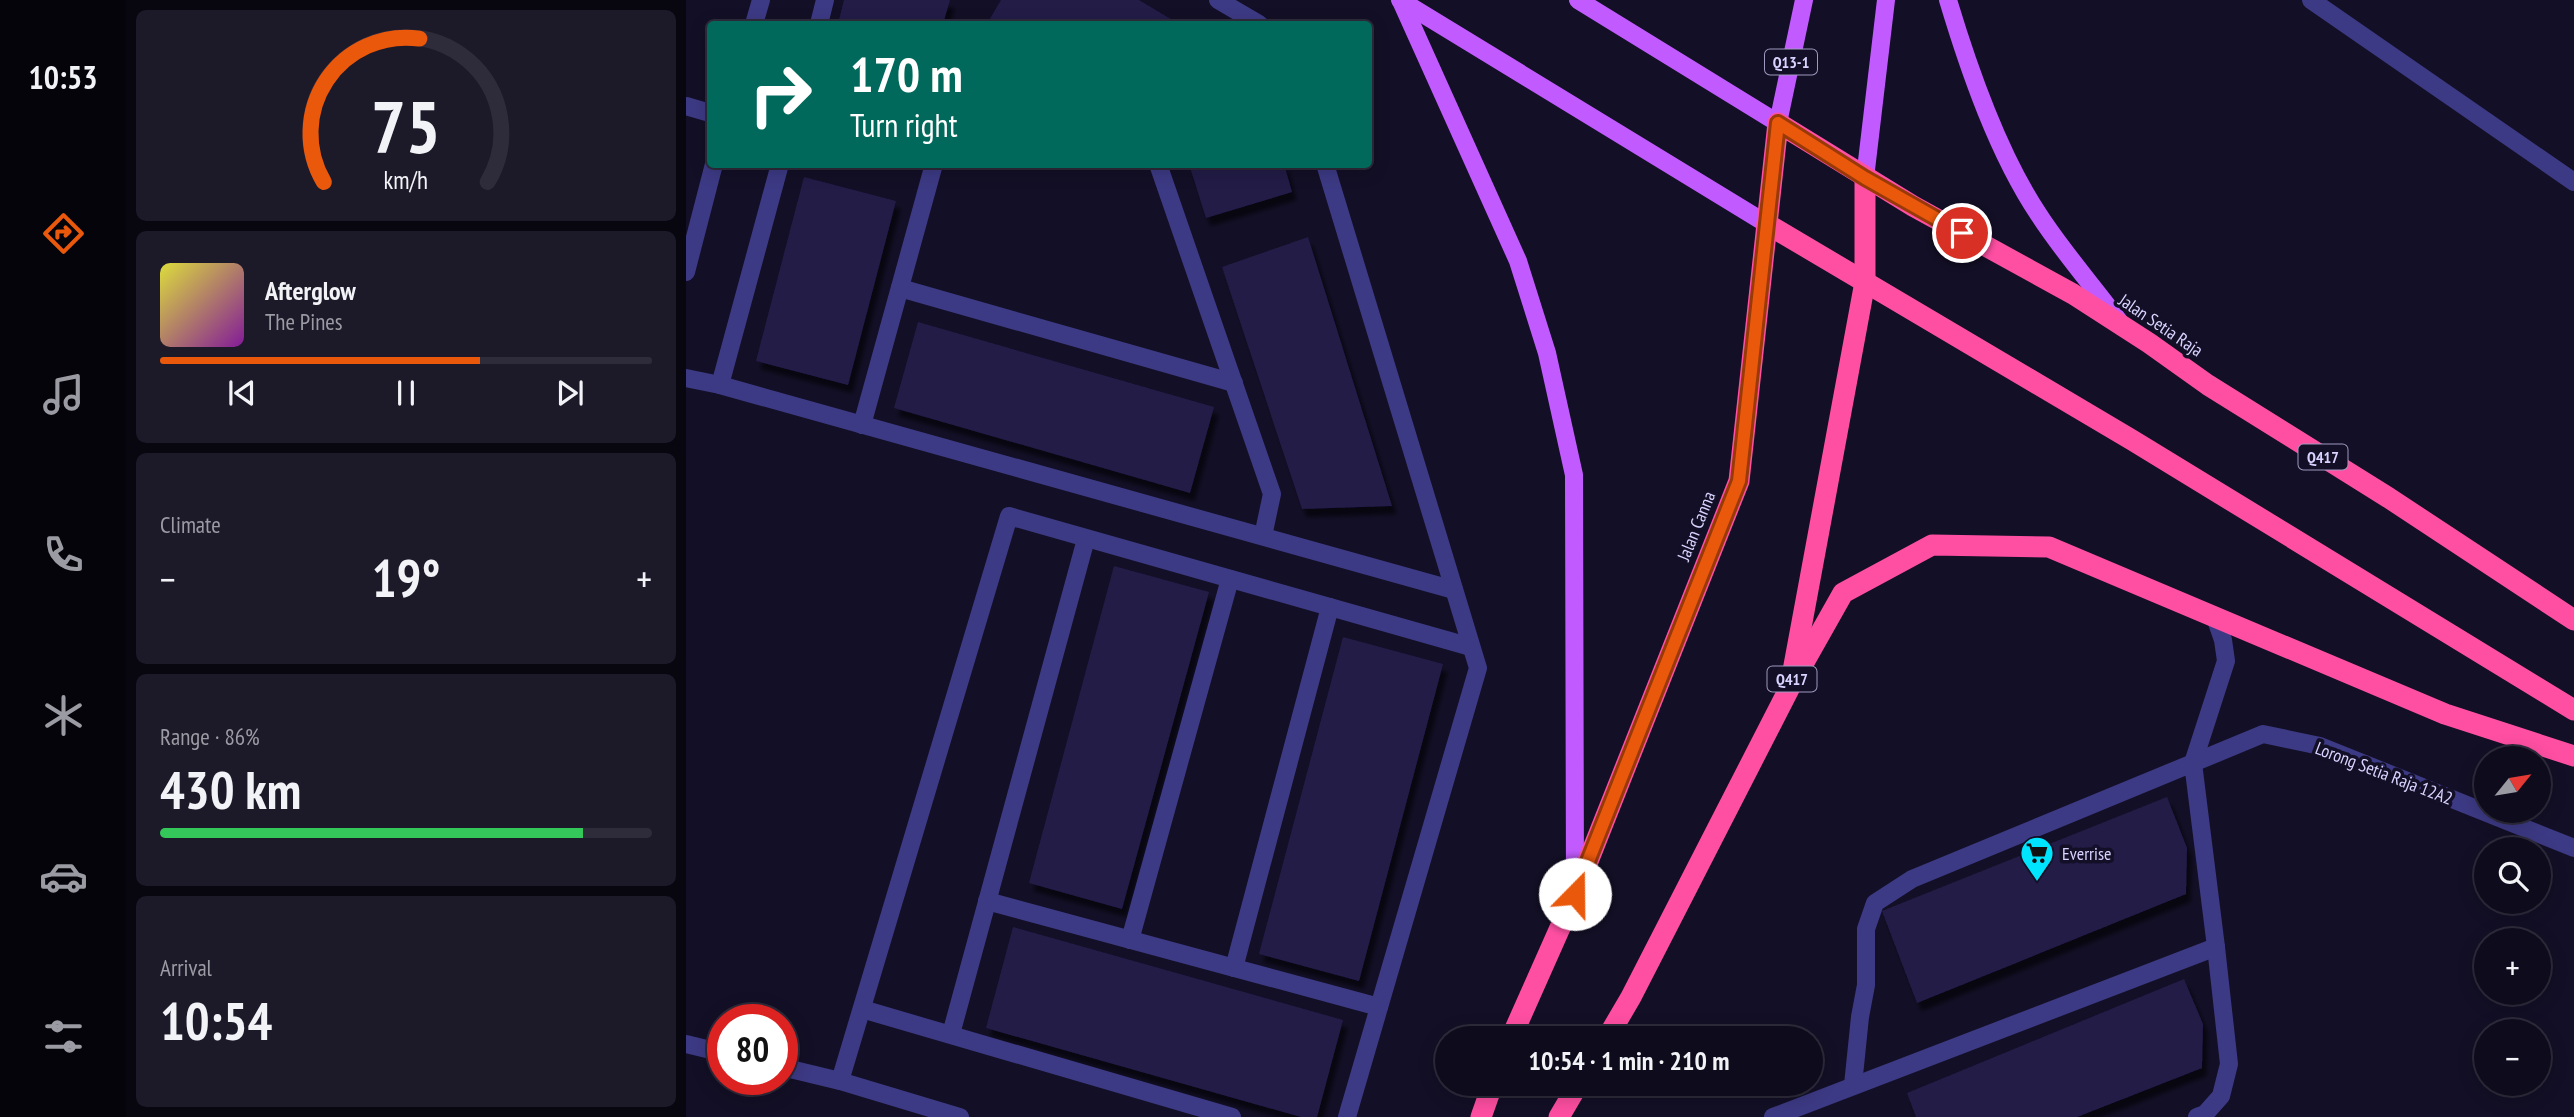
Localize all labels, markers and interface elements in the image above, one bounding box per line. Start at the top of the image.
text: 170 m [850,42,963,106]
icon: right [735,49,826,140]
road number: Q13-1 [1765,50,1817,74]
text: 10:53 [28,56,98,98]
text: 75 [371,78,441,172]
text: Turn right [850,104,958,146]
text: km/h [384,164,428,196]
pin [1932,203,1992,263]
icon: directions [39,209,88,258]
icon: arrive [1943,214,1981,252]
text: Afterglow [265,274,356,307]
street label: Jalan Setia Raja [2114,288,2207,362]
text: The Pines [265,307,343,336]
icon: music [39,370,88,419]
icon: previous [223,374,261,412]
icon: pause [387,374,425,412]
icon: next [551,374,589,412]
road number: Q417 [2298,445,2348,470]
street label: Jalan Canna [1671,488,1720,565]
text: Climate [160,510,221,539]
icon: phone [39,530,88,579]
text: 19° [372,544,440,611]
text: − [160,554,176,603]
text: + [636,554,652,603]
road number: Q417 [1768,666,1816,692]
icon: climate [39,691,88,740]
text: Range · 86% [160,722,260,751]
street label: Lorong Setia Raja 12A2 [2312,736,2456,810]
north arrow [2474,746,2552,822]
map controls [2474,746,2551,1096]
text: 430 km [160,756,301,823]
supermarket icon: Everrise [2018,834,2056,883]
button: search [2474,837,2551,914]
place label: Everrise [2062,842,2111,865]
icon: car [39,852,88,901]
position arrow [1538,857,1612,931]
button: + [2474,928,2551,1005]
text: Arrival [160,953,212,982]
text: 10:54 [160,987,272,1054]
speed limit sign: 80 [707,1004,798,1095]
icon: filters [39,1012,88,1061]
button: − [2474,1019,2551,1096]
text: 10:54 · 1 min · 210 m [1529,1044,1729,1077]

